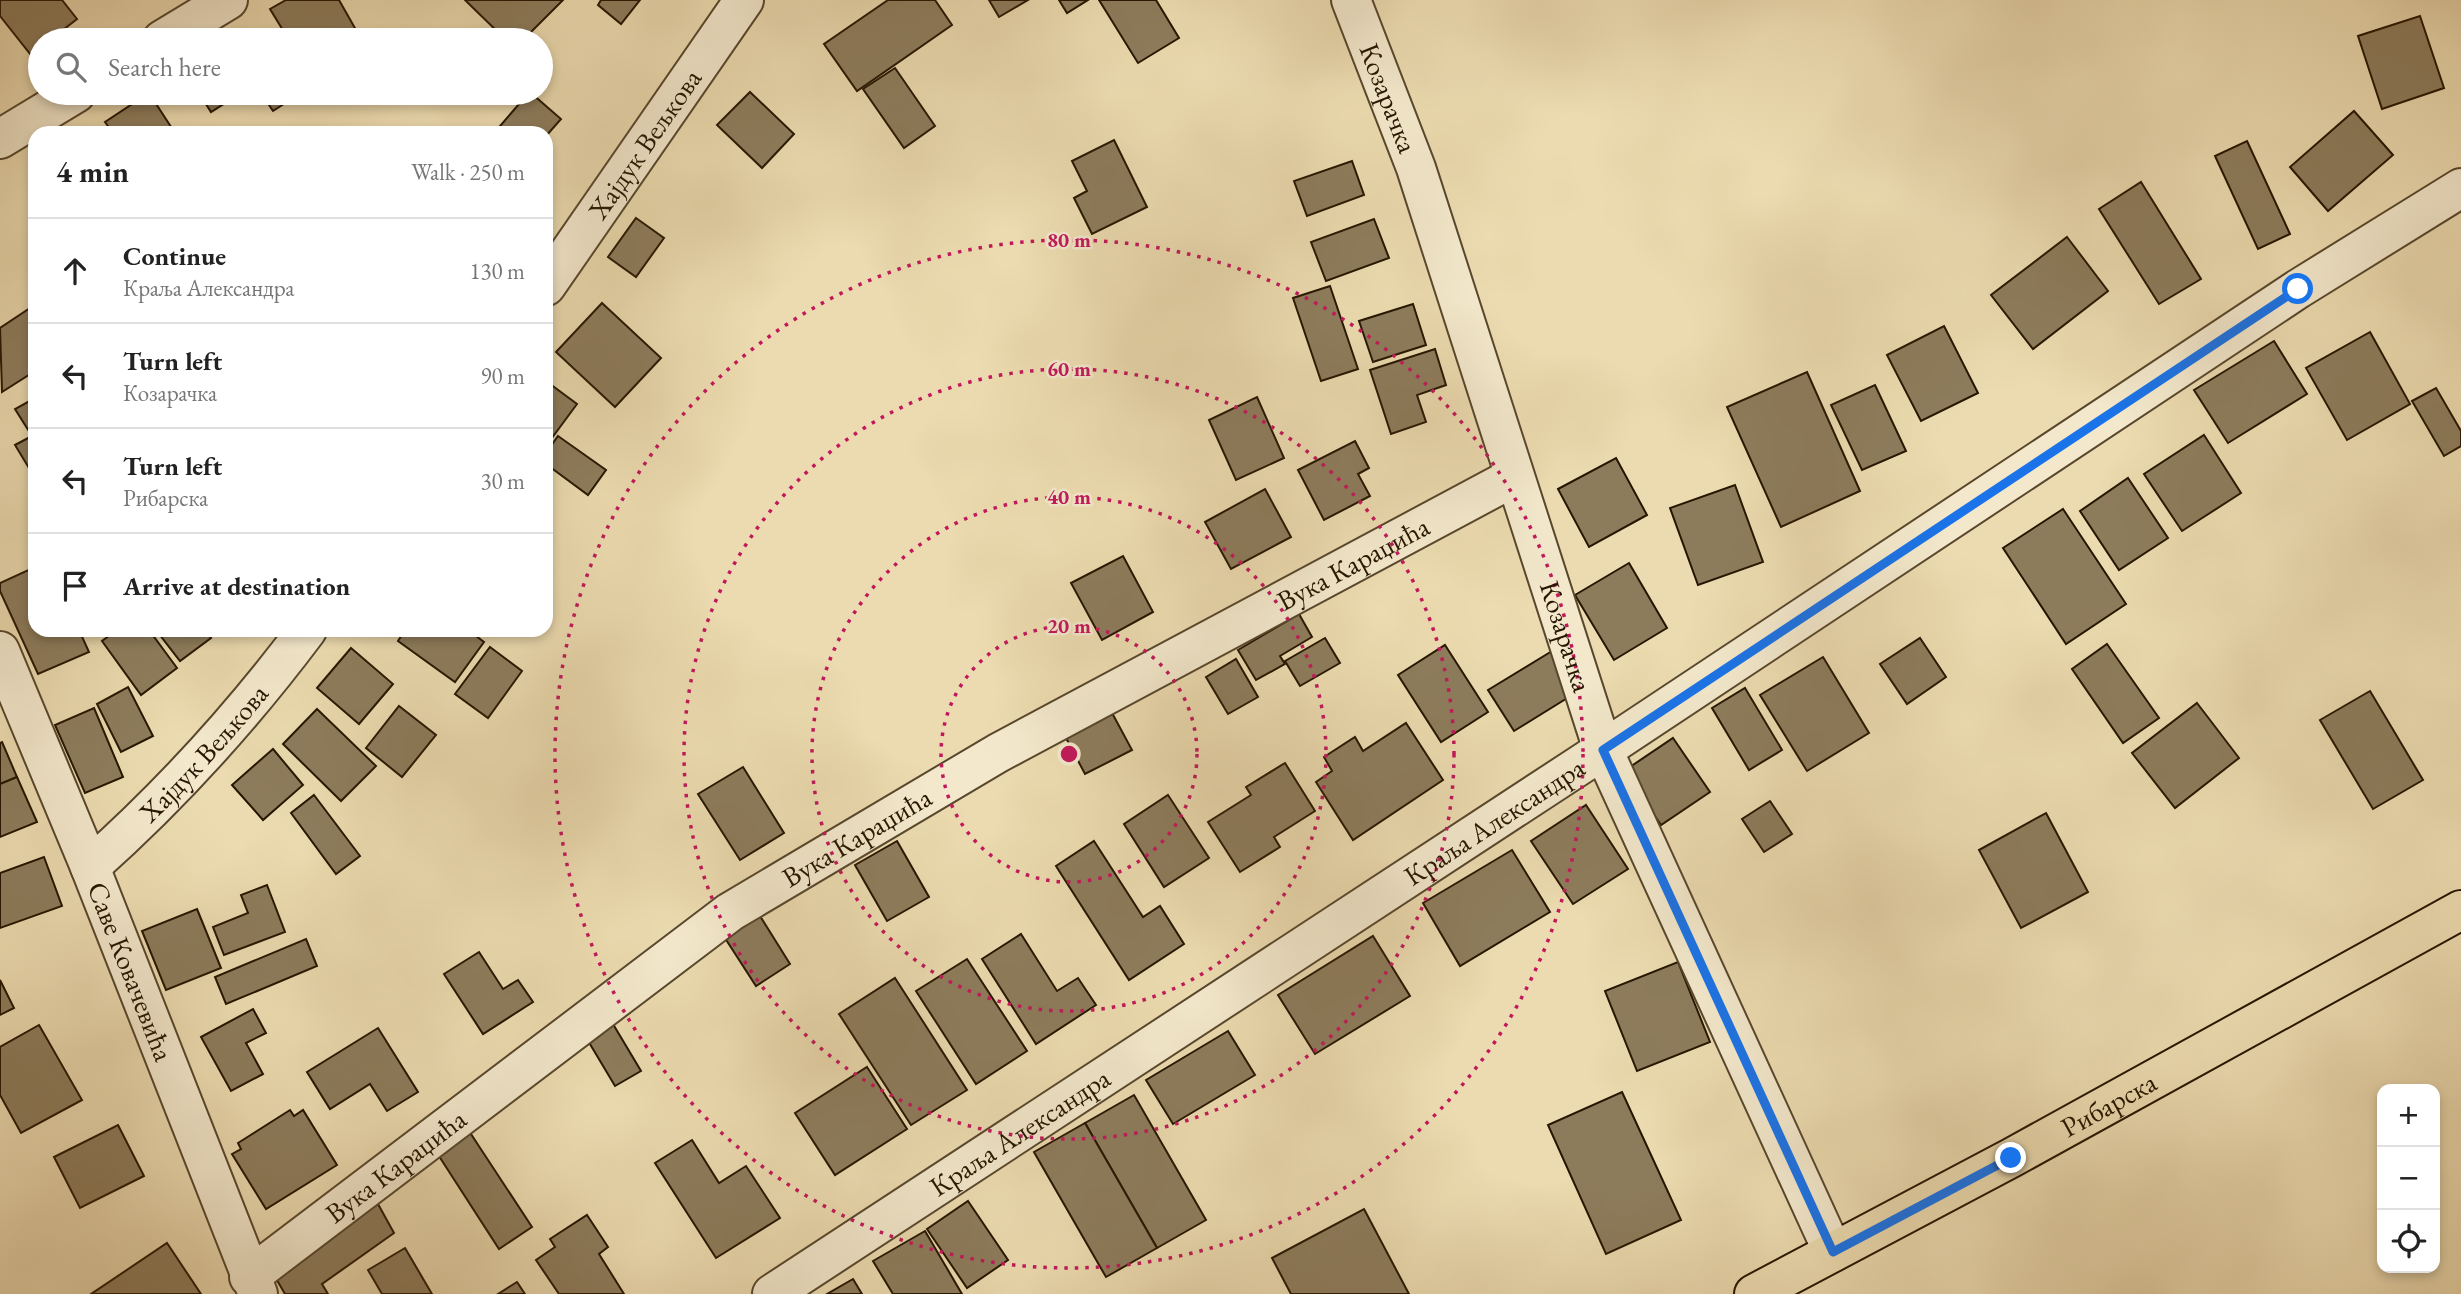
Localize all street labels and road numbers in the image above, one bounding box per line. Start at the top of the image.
street label: Козарачка [1351,38,1427,159]
street label: Хајдук Вељкова [579,61,710,227]
street label: Вука Караџића [1270,507,1436,619]
street label: Козарачка [1532,576,1601,697]
street label: Хајдук Вељкова [130,676,276,830]
street label: Краља Александра [1397,749,1592,894]
street label: Вука Караџића [775,778,939,895]
street label: Саве Ковачевића [80,876,183,1067]
street label: Краља Александра [922,1059,1118,1204]
street label: Рибарска [2054,1063,2163,1145]
street label: Вука Караџића [318,1100,474,1231]

